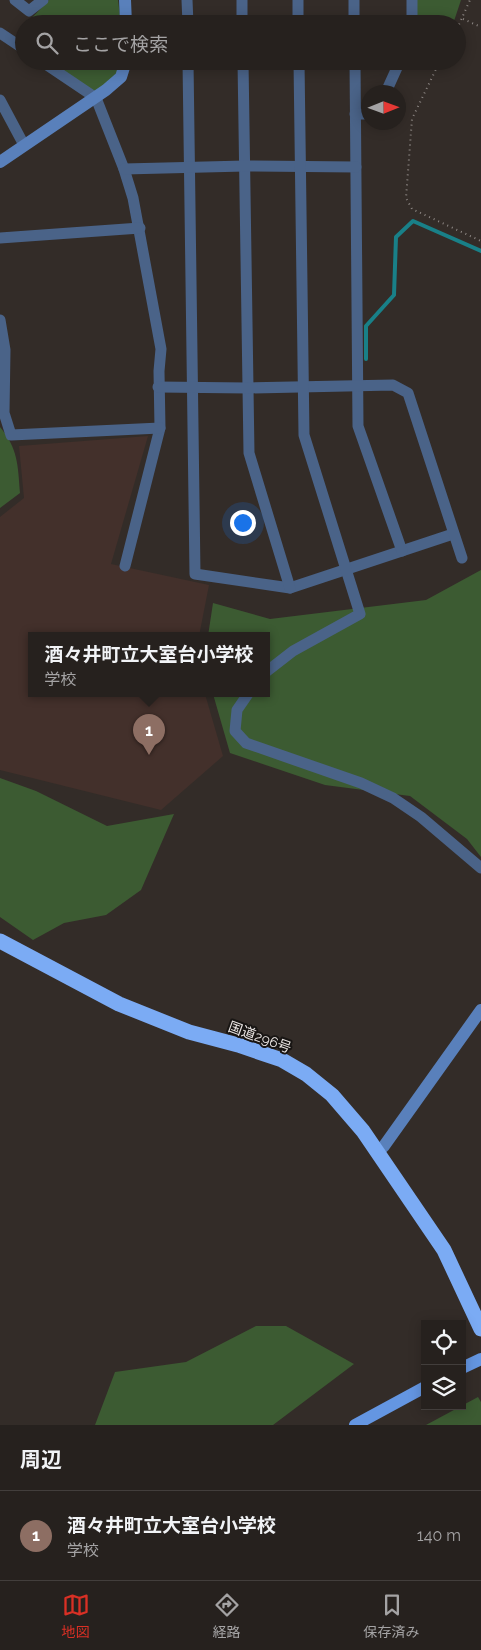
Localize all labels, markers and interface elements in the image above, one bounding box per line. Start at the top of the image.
search box [15,15,466,70]
icon: search [33,29,61,57]
text: ここで検索 [73,33,168,55]
north arrow [361,85,406,130]
your location [230,510,256,536]
popup [28,632,270,697]
text: 酒々井町立大室台小学校 [44,643,254,665]
text: 学校 [44,670,77,689]
pin: 1 [133,714,165,755]
street label: 国道296号 [226,1018,294,1056]
map controls [421,1320,466,1410]
button: locate [421,1320,466,1365]
button: layers [421,1365,466,1410]
text: 周辺 [20,1447,62,1472]
text: 酒々井町立大室台小学校 [67,1514,276,1536]
text: 1 [32,1526,40,1545]
text: 140 m [417,1526,461,1545]
text: 学校 [67,1541,99,1560]
tab: 地図 [62,1591,90,1641]
tab: 経路 [213,1591,241,1641]
tab: 保存済み [364,1591,420,1641]

